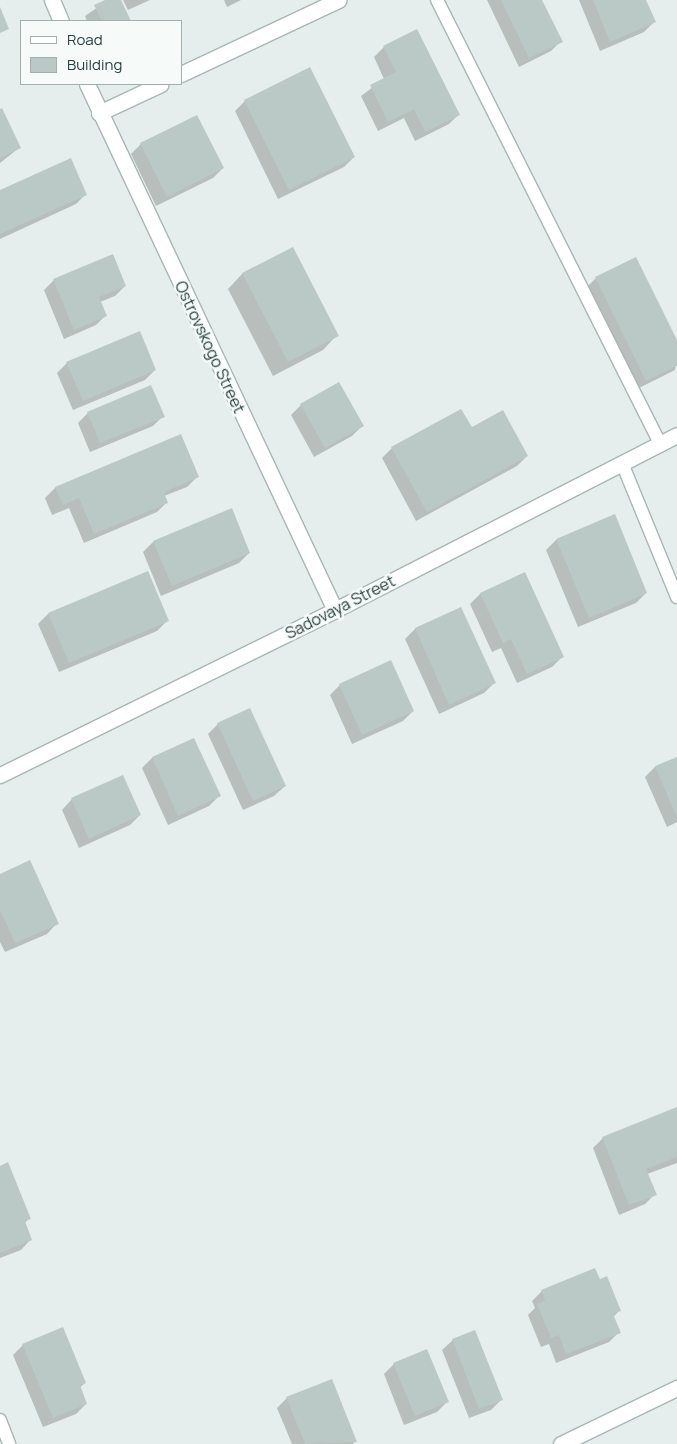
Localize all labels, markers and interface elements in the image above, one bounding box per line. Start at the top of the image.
legend [20,20,182,85]
text: Road [67,29,103,50]
text: Building [67,54,122,75]
street label: Ostrovskogo Street [171,278,249,416]
street label: Sadovaya Street [282,571,398,643]

